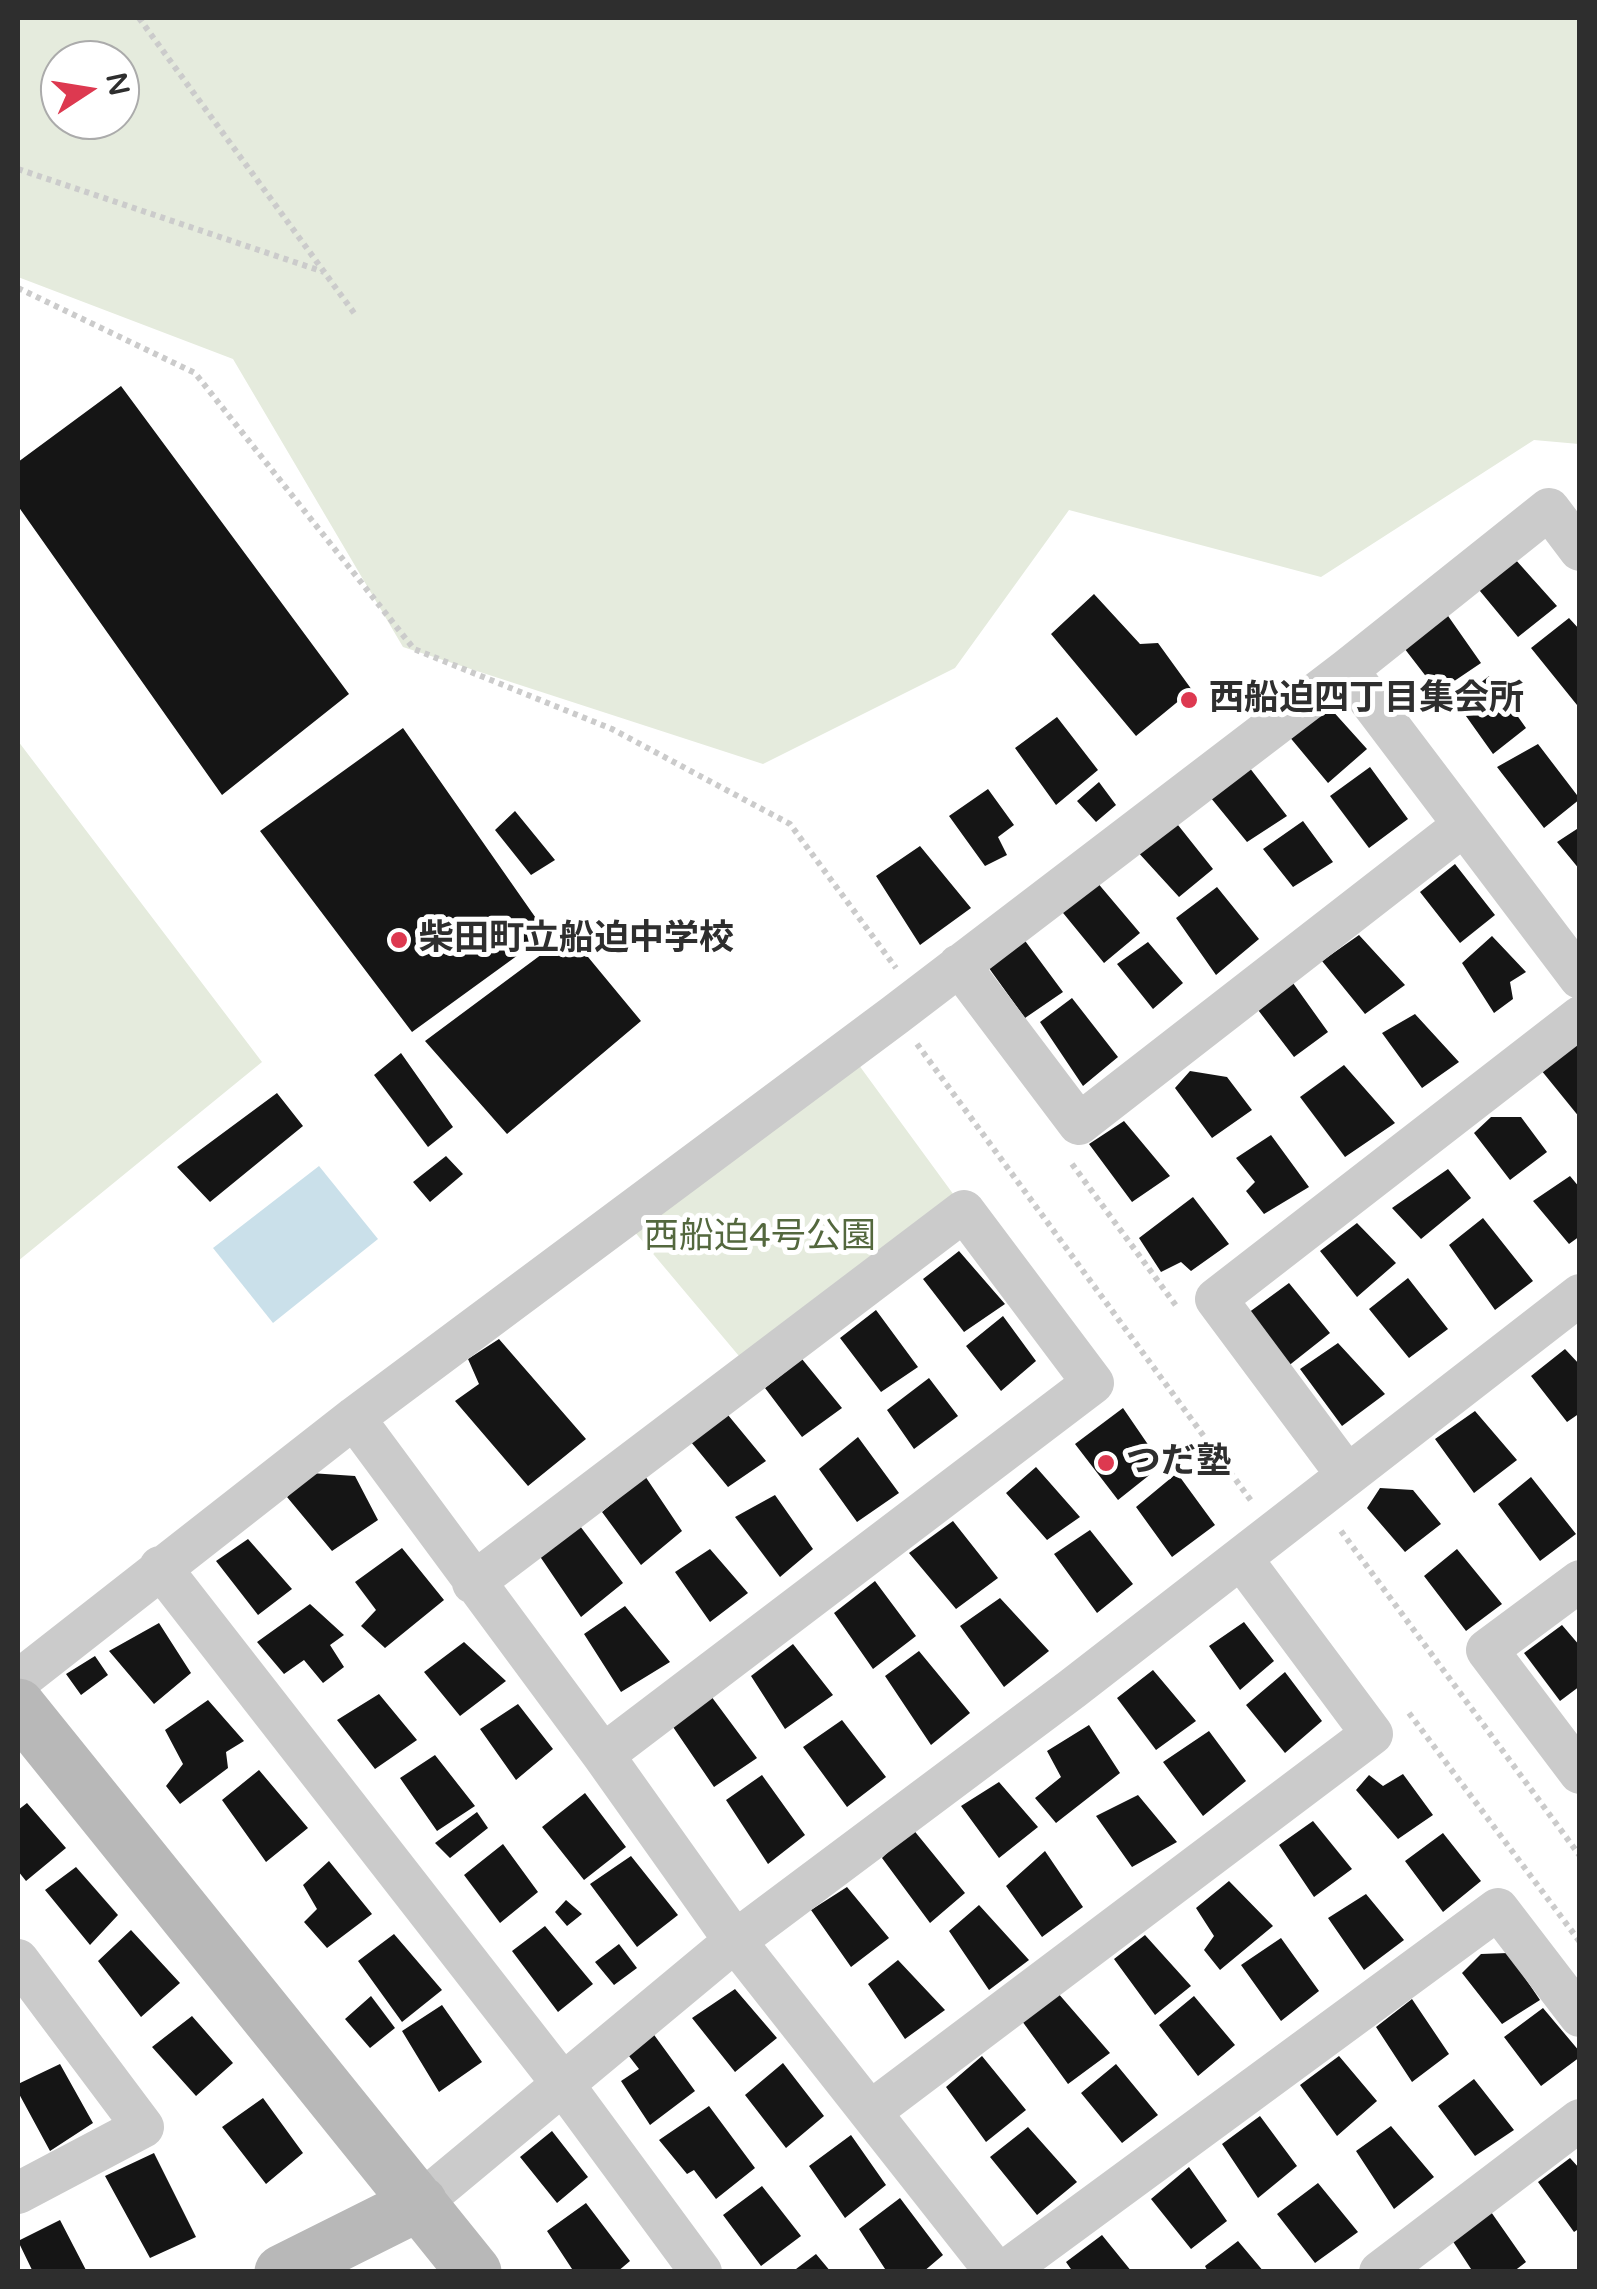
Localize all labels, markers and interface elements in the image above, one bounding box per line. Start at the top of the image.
north arrow [40,40,140,140]
text: N [98,70,136,99]
place label: 西船迫四丁目集会所 [1209,679,1524,721]
marker: 西船迫四丁目集会所 [1178,689,1200,711]
place label: 柴田町立船迫中学校 [419,919,734,961]
marker: 柴田町立船迫中学校 [388,929,410,951]
park label: 西船迫4号公園 [644,1217,876,1259]
place label: つだ塾 [1126,1442,1231,1484]
marker: つだ塾 [1095,1452,1117,1474]

